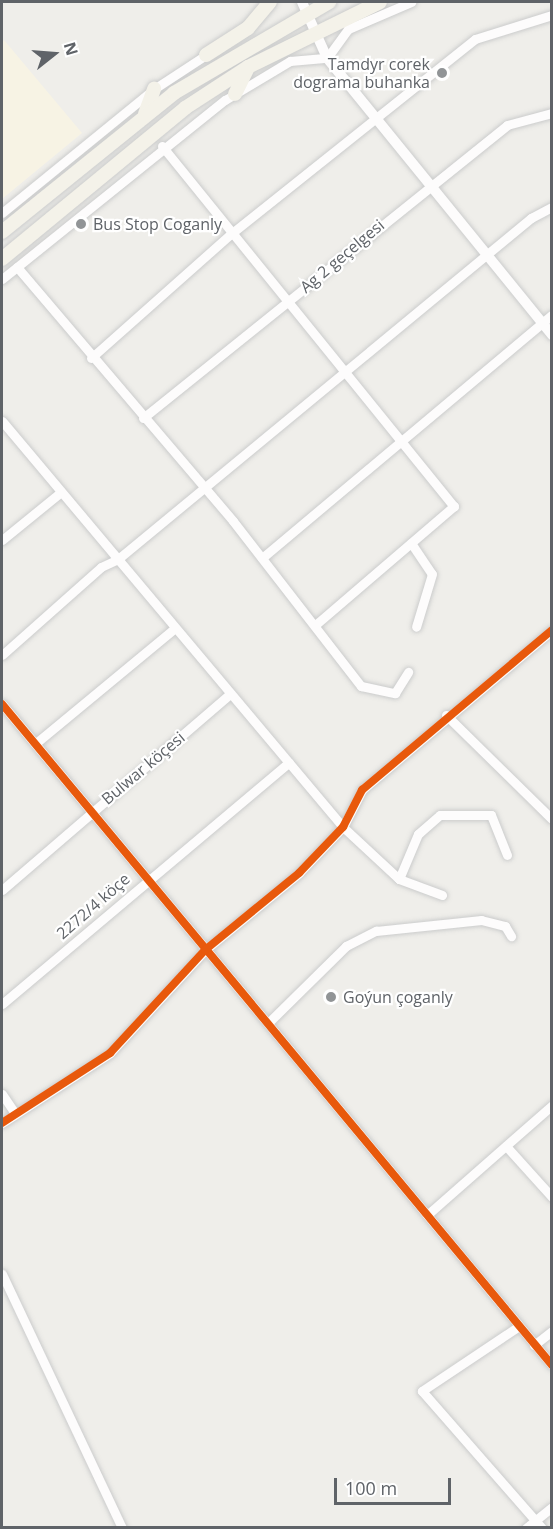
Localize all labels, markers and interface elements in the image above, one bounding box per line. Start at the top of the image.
north arrow [24,24,84,84]
text: N [59,39,84,58]
place label: Tamdyr corek dograma buhanka [293,54,430,92]
marker: Tamdyr corek dograma buhanka [435,66,449,80]
place label: Bus Stop Coganly [93,214,222,234]
street label: Ag 2 geçelgesi [296,215,388,297]
marker: Bus Stop Coganly [74,217,88,231]
street label: Bulwar köçesi [98,728,188,808]
street label: 2272/4 köçe [53,869,133,943]
place label: Goýun çoganly [343,987,453,1007]
marker: Goýun çoganly [324,990,338,1004]
scale bar [337,1466,454,1504]
text: 100 m [345,1476,397,1500]

